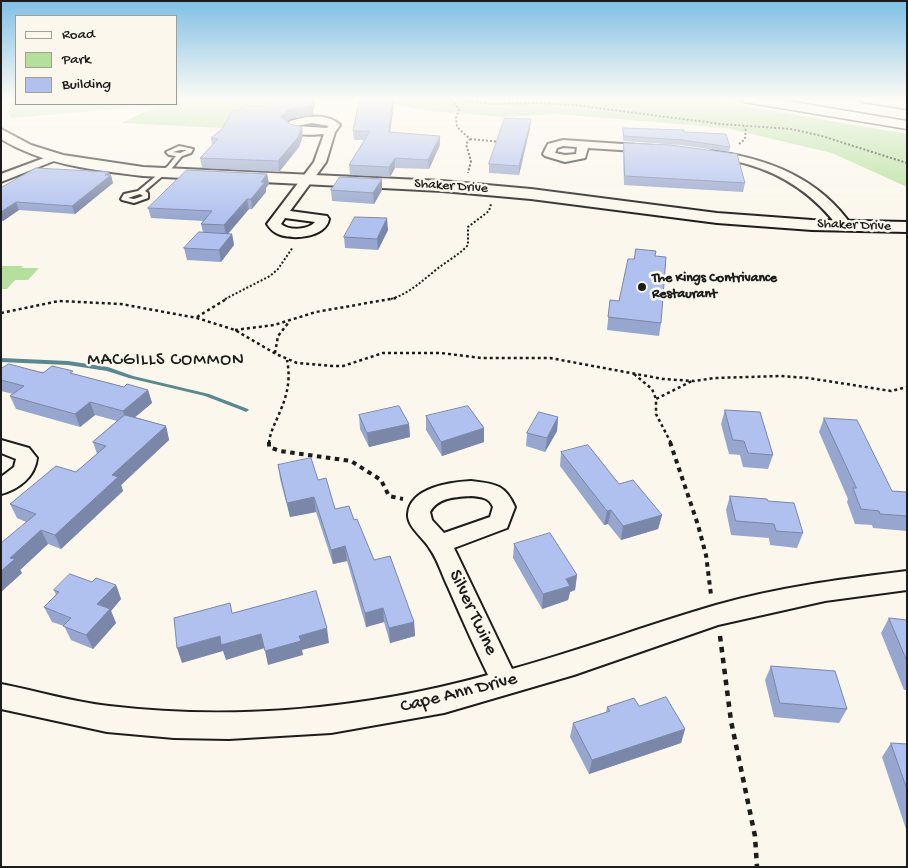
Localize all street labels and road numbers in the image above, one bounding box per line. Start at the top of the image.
street label: Shaker Drive [413,176,489,198]
street label: Shaker Drive [817,216,891,236]
street label: Silver Twine [442,567,502,659]
street label: Cape Ann Drive [398,668,520,720]

